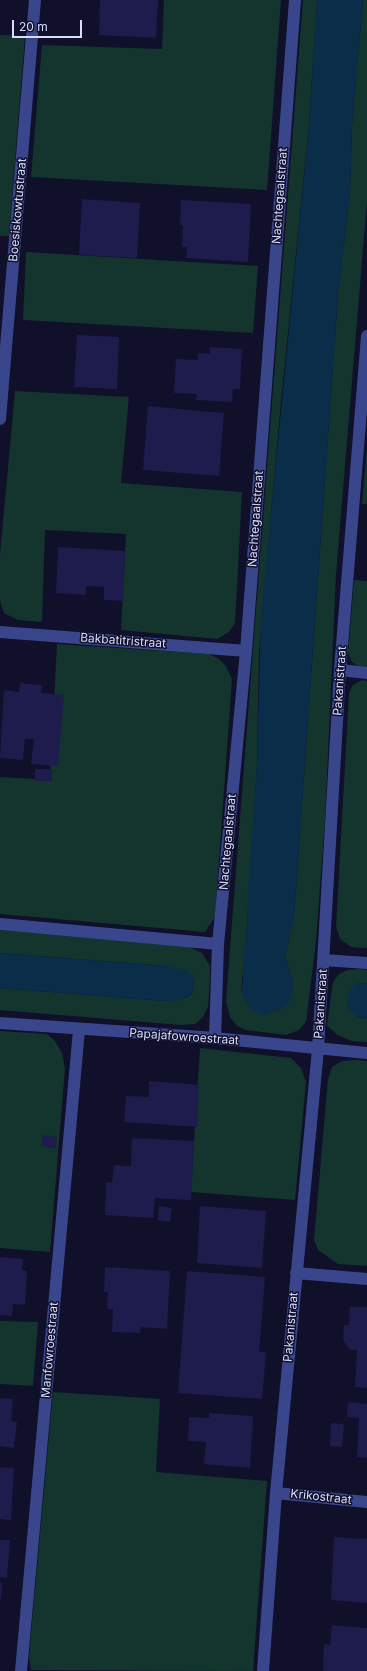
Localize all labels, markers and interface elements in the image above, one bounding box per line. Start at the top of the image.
scale bar [14,12,84,38]
text: 20 m [19,19,48,34]
street label: Nachtegaalstraat [269,147,291,245]
street label: Boesiskowtustraat [6,158,30,262]
street label: Nachtegaalstraat [245,470,267,568]
street label: Bakbatitristraat [80,631,166,651]
street label: Pakanistraat [330,646,350,716]
street label: Nachtegaalstraat [217,793,239,891]
street label: Pakanistraat [311,969,331,1039]
street label: Papajafowroestraat [129,1026,239,1048]
street label: Pakanistraat [281,1292,301,1362]
street label: Manfowroestraat [39,1301,61,1399]
street label: Krikostraat [290,1487,352,1507]

